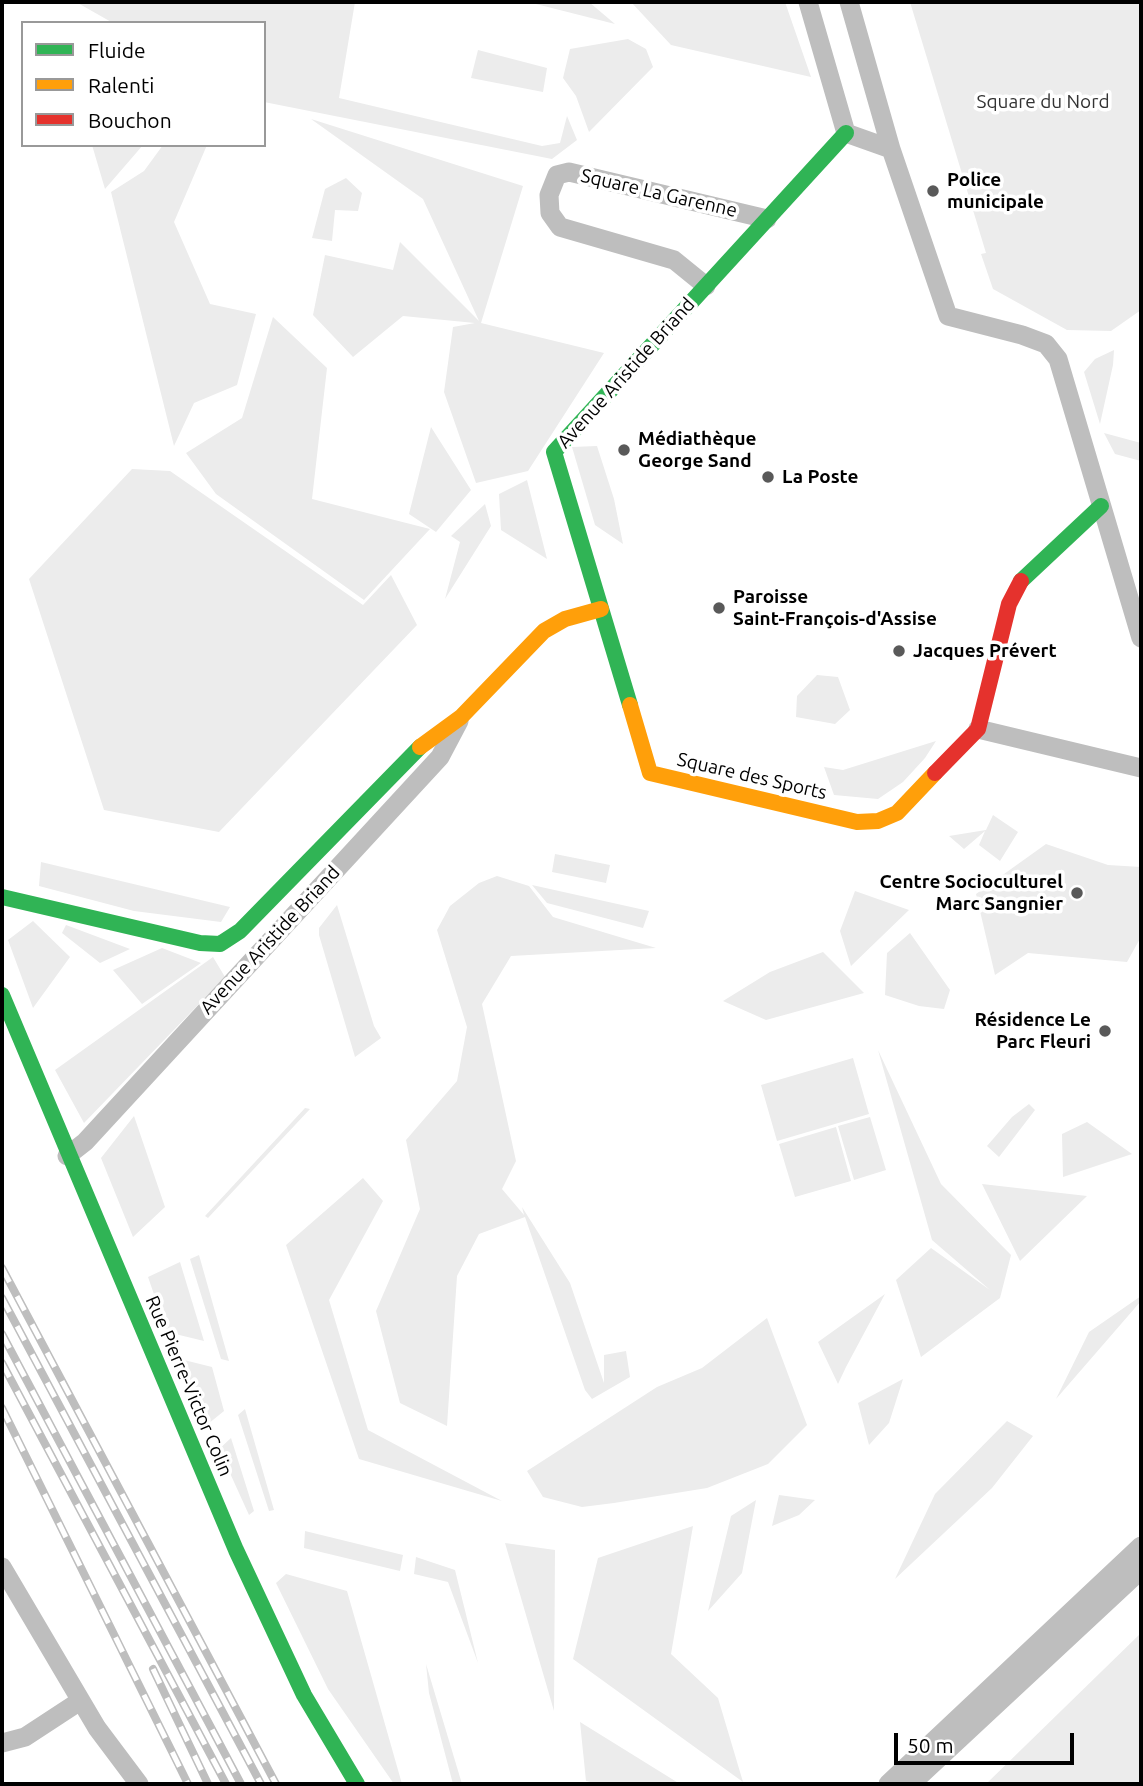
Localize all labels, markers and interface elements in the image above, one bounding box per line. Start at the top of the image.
legend [21,21,266,147]
text: Fluide [88,38,146,62]
text: Ralenti [88,73,154,97]
park label: Square du Nord [977,91,1109,113]
text: Bouchon [88,108,172,132]
street label: Square La Garenne [579,164,739,222]
place label: Police municipale [947,169,1044,213]
marker: Police municipale [925,183,941,199]
street label: Avenue Aristide Briand [552,293,700,453]
place label: Médiathèque George Sand [638,428,757,472]
marker: Médiathèque George Sand [616,442,632,458]
place label: La Poste [782,466,858,488]
marker: La Poste [760,469,776,485]
place label: Paroisse Saint-François-d'Assise [733,586,937,630]
marker: Paroisse Saint-François-d'Assise [711,600,727,616]
place label: Jacques Prévert [913,640,1057,662]
marker: Jacques Prévert [891,643,907,659]
street label: Square des Sports [675,748,829,804]
street label: Avenue Aristide Briand [195,861,345,1019]
place label: Centre Socioculturel Marc Sangnier [880,871,1063,915]
marker: Centre Socioculturel Marc Sangnier [1069,885,1085,901]
place label: Résidence Le Parc Fleuri [974,1009,1091,1053]
marker: Résidence Le Parc Fleuri [1097,1023,1113,1039]
street label: Rue Pierre-Victor Colin [141,1292,237,1480]
scale bar [898,1720,1078,1764]
text: 50 m [907,1733,954,1757]

